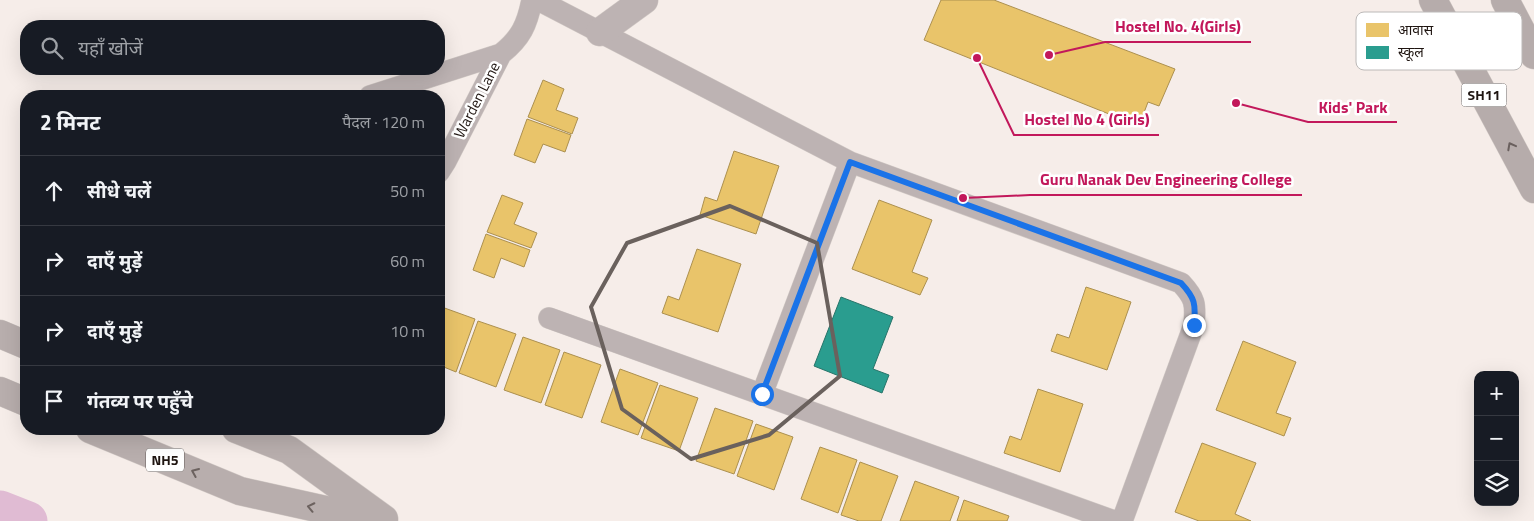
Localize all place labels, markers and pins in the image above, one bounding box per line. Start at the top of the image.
callout: Hostel No. 4(Girls) [1105,11,1251,42]
callout: Kids' Park [1308,91,1397,122]
callout: Hostel No 4 (Girls) [1014,104,1159,135]
callout: Guru Nanak Dev Engineering College [1030,164,1302,195]

